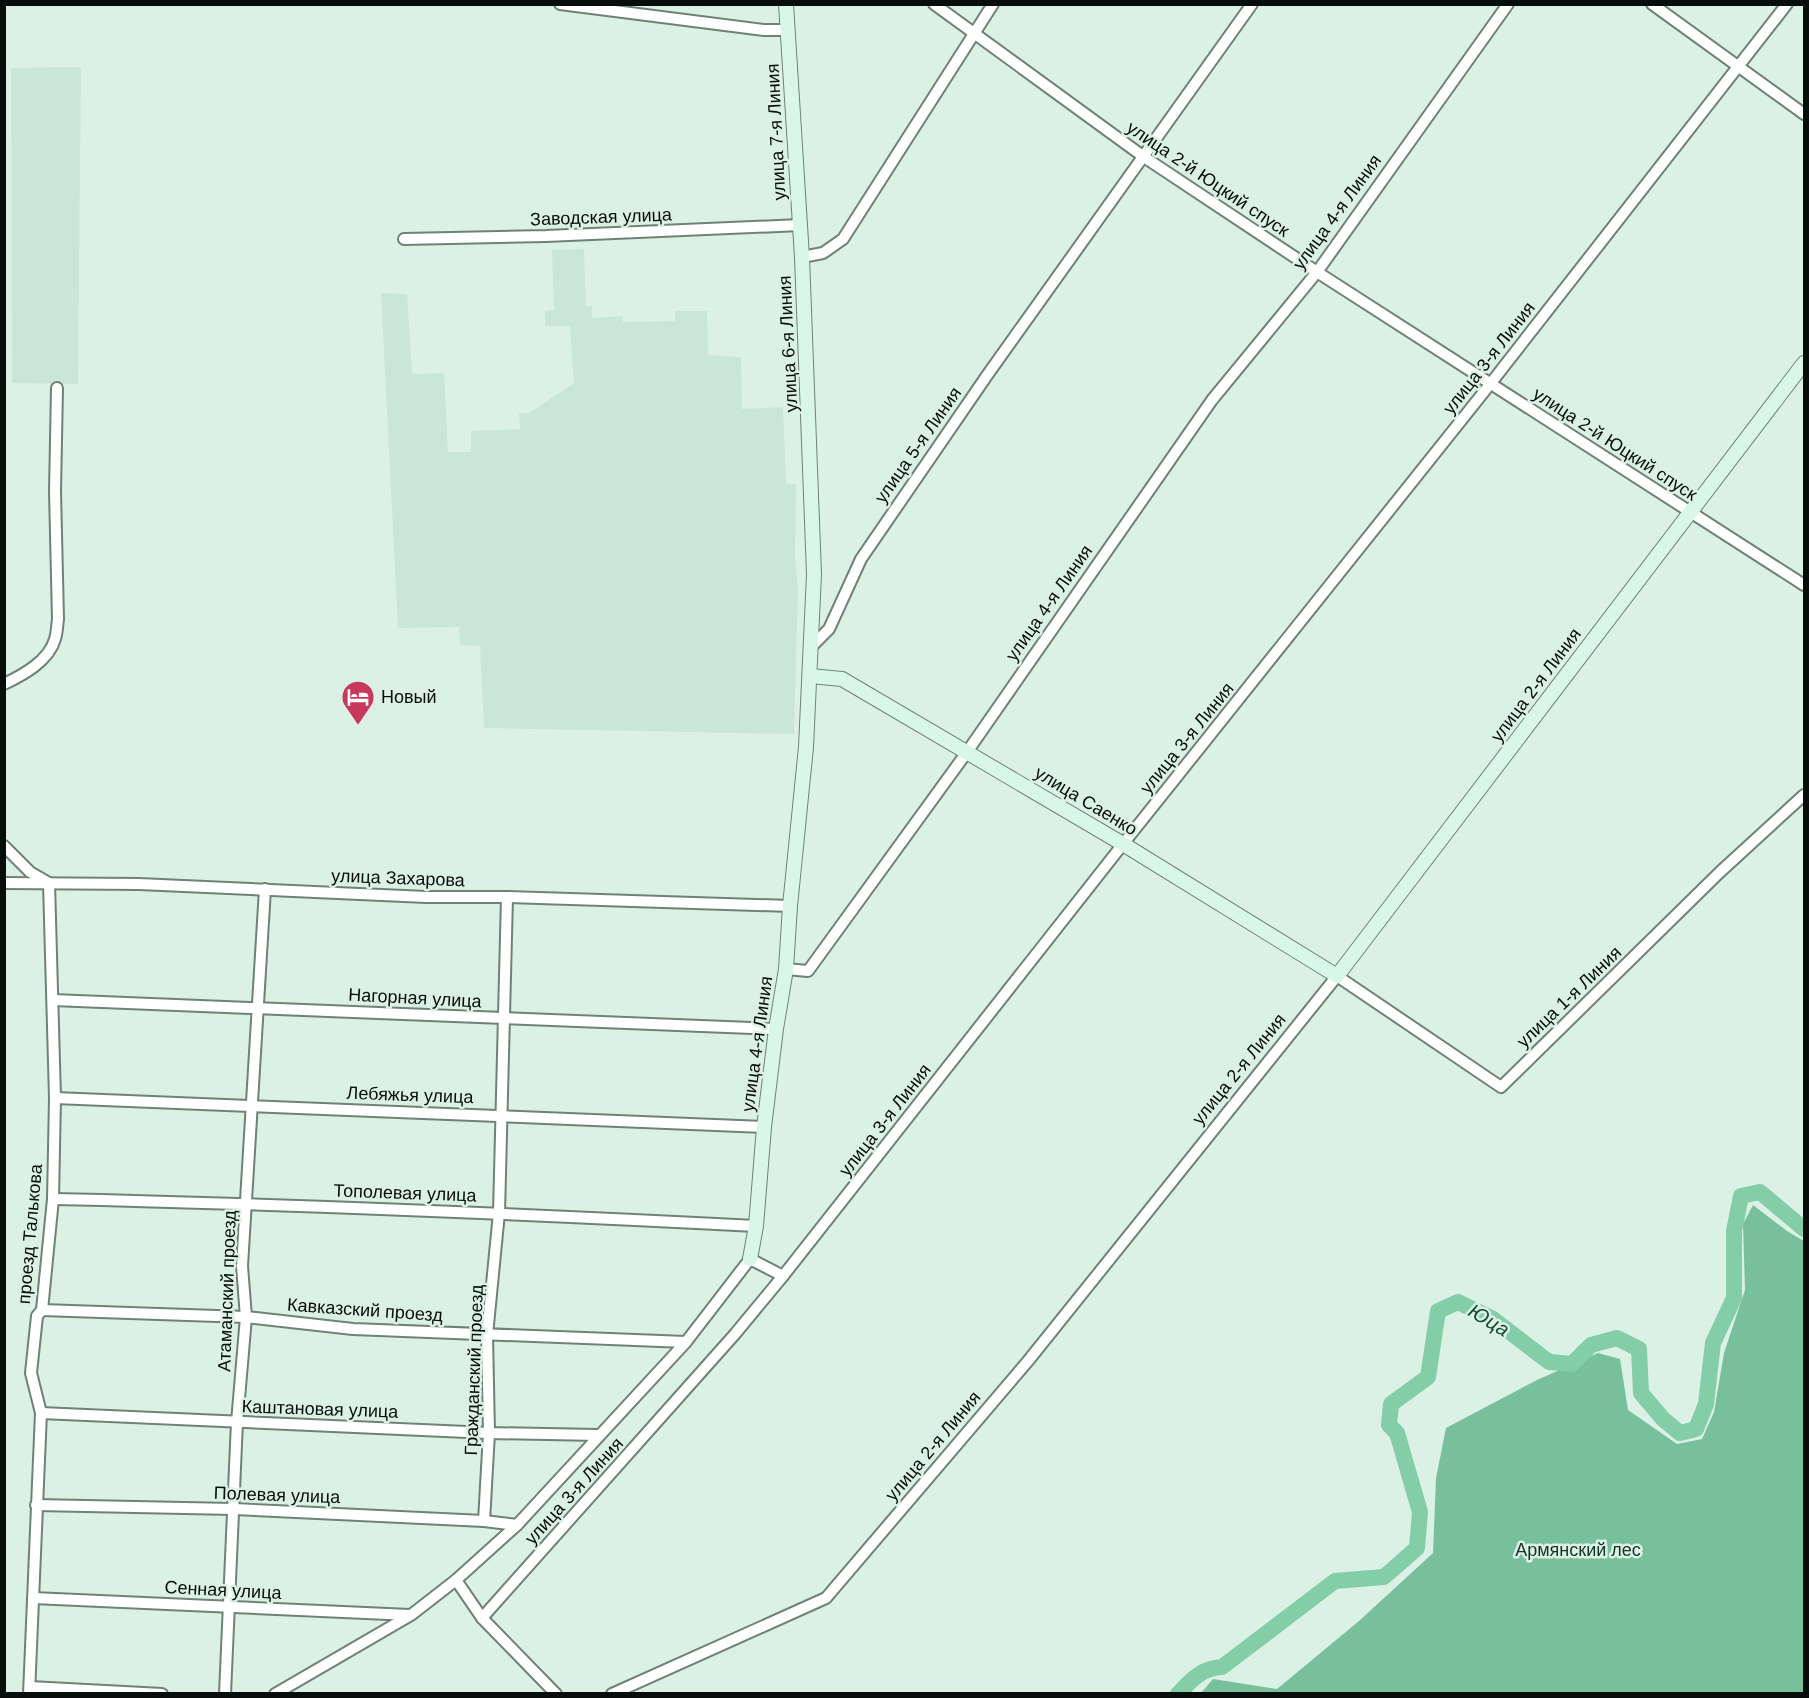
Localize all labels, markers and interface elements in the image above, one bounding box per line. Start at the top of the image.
street label: улица 7-я Линия [762,63,790,201]
street label: улица 2-й Юцкий спуск [1123,117,1293,241]
street label: улица 4-я Линия [1289,151,1385,273]
street label: Заводская улица [530,204,673,229]
street label: улица 6-я Линия [774,275,802,413]
street label: улица 3-я Линия [1439,298,1539,418]
street label: улица 5-я Линия [871,383,965,507]
street label: улица 2-й Юцкий спуск [1529,383,1701,505]
street label: улица 4-я Линия [1002,541,1096,665]
street label: улица 2-я Линия [1487,624,1585,746]
hotel icon: Новый [340,679,376,726]
street label: улица 3-я Линия [1136,679,1238,797]
place label: Новый [381,687,437,707]
street label: улица Саенко [1031,763,1141,839]
street label: улица Захарова [331,866,466,890]
street label: улица 1-я Линия [1513,942,1625,1052]
street label: улица 4-я Линия [738,975,776,1113]
street label: Нагорная улица [348,985,483,1012]
street label: улица 2-я Линия [1188,1010,1290,1128]
street label: улица 3-я Линия [835,1060,935,1180]
street label: Лебяжья улица [346,1083,475,1107]
street label: проезд Талькова [14,1162,46,1305]
street label: Тополевая улица [333,1181,478,1206]
street label: Атаманский проезд [214,1209,240,1372]
street label: Гражданский проезд [461,1284,487,1456]
street label: Кавказский проезд [287,1295,444,1325]
water label: Юца [1465,1299,1513,1341]
street label: улица 2-я Линия [881,1387,985,1505]
street label: Каштановая улица [241,1396,400,1422]
street label: улица 3-я Линия [521,1433,627,1549]
street label: Полевая улица [213,1483,342,1507]
park label: Армянский лес [1515,1540,1641,1560]
street label: Сенная улица [164,1577,283,1603]

